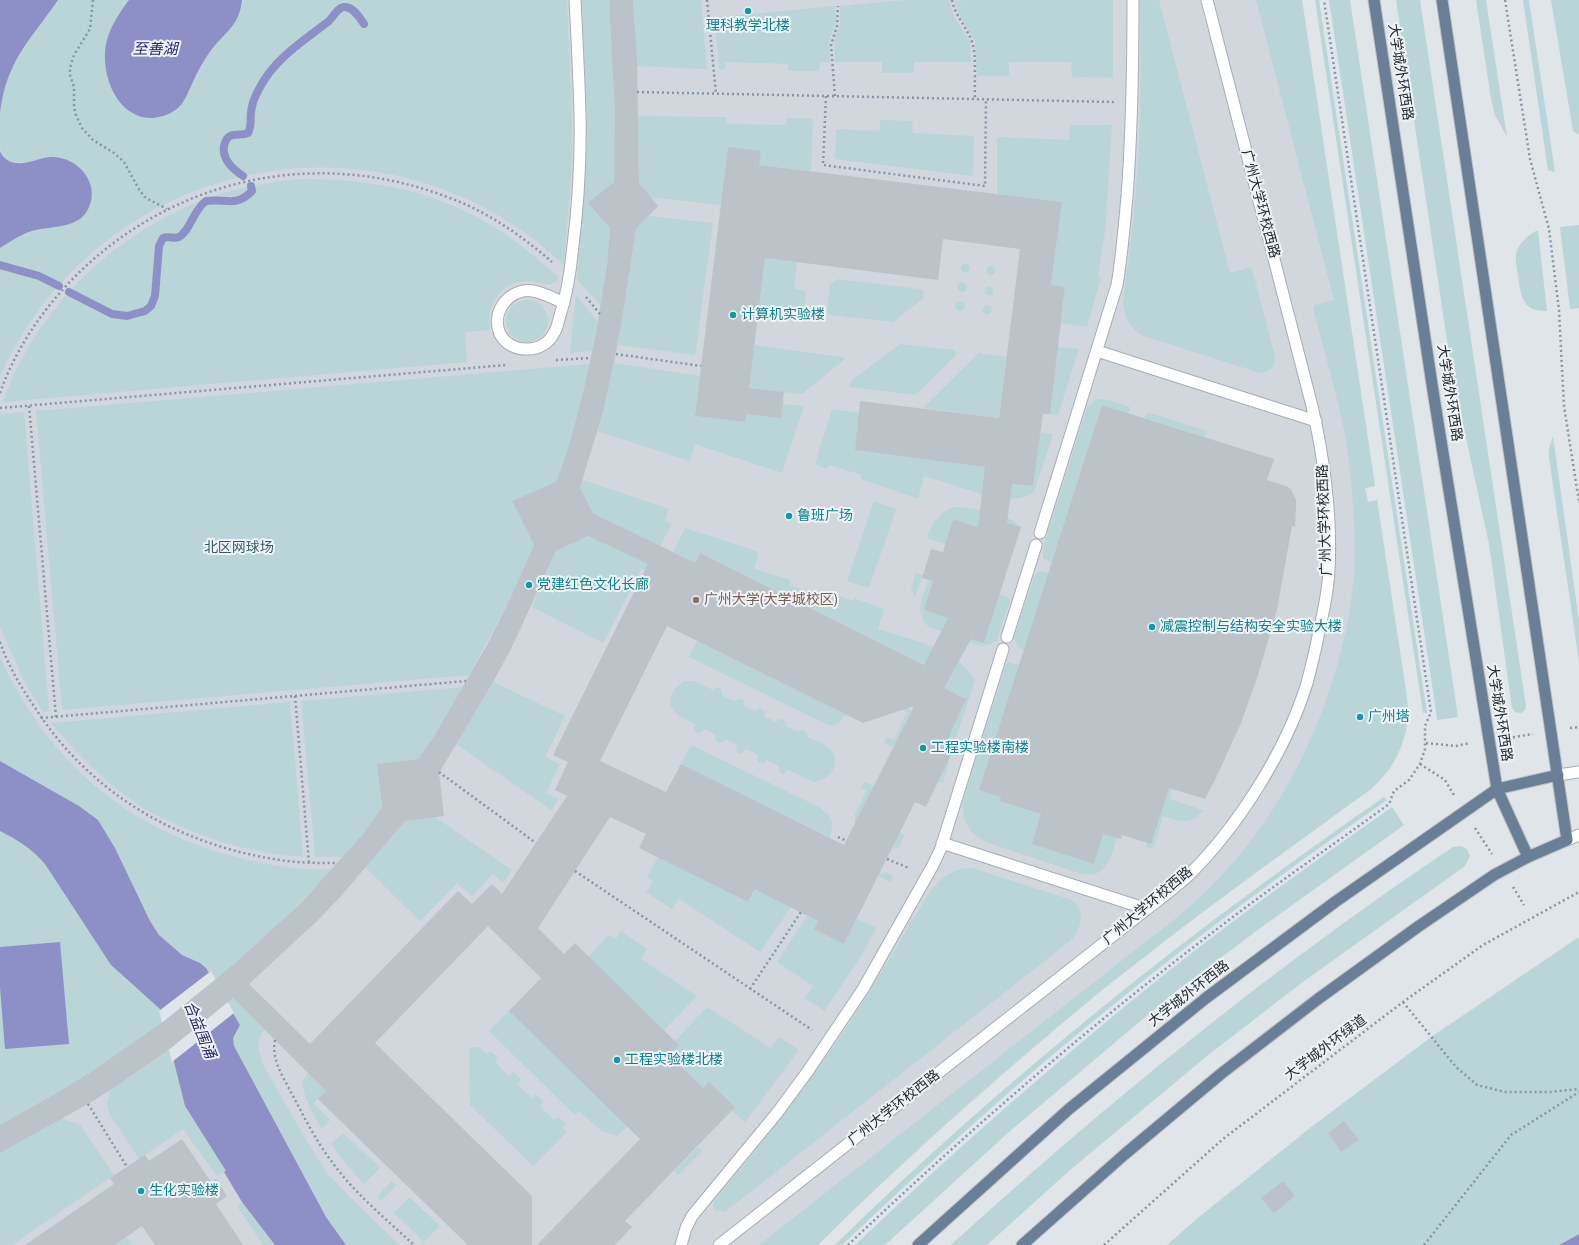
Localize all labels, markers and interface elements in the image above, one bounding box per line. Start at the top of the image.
marker: 理科教学北楼 [743,6,753,16]
place label: 理科教学北楼 [706,18,790,34]
street label: 大学城外环西路 [1384,22,1416,122]
water label: 至善湖 [133,41,177,59]
street label: 广州大学环校西路 [1237,148,1283,260]
place label: 计算机实验楼 [741,307,825,323]
marker: 计算机实验楼 [728,310,738,320]
street label: 大学城外环西路 [1433,343,1465,443]
street label: 广州大学环校西路 [1315,464,1335,576]
place label: 鲁班广场 [797,508,853,524]
marker: 鲁班广场 [784,511,794,521]
park label: 北区网球场 [204,540,274,556]
place label: 党建红色文化长廊 [537,577,649,593]
marker: 党建红色文化长廊 [524,580,534,590]
place label: 广州大学(大学城校区) [704,592,838,608]
marker: 广州大学(大学城校区) [691,595,701,605]
place label: 减震控制与结构安全实验大楼 [1160,619,1342,635]
marker: 减震控制与结构安全实验大楼 [1147,622,1157,632]
street label: 大学城外环西路 [1483,663,1515,763]
place label: 广州塔 [1368,709,1410,725]
marker: 广州塔 [1355,712,1365,722]
place label: 工程实验楼南楼 [931,740,1029,756]
marker: 工程实验楼南楼 [918,743,928,753]
street label: 广州大学环校西路 [1100,864,1196,948]
street label: 大学城外环西路 [1145,957,1233,1031]
water label: 合益围涌 [179,999,219,1061]
street label: 大学城外环绿道 [1282,1012,1370,1084]
place label: 工程实验楼北楼 [625,1052,723,1068]
marker: 工程实验楼北楼 [612,1055,622,1065]
street label: 广州大学环校西路 [845,1067,943,1149]
place label: 生化实验楼 [149,1183,219,1199]
marker: 生化实验楼 [136,1186,146,1196]

